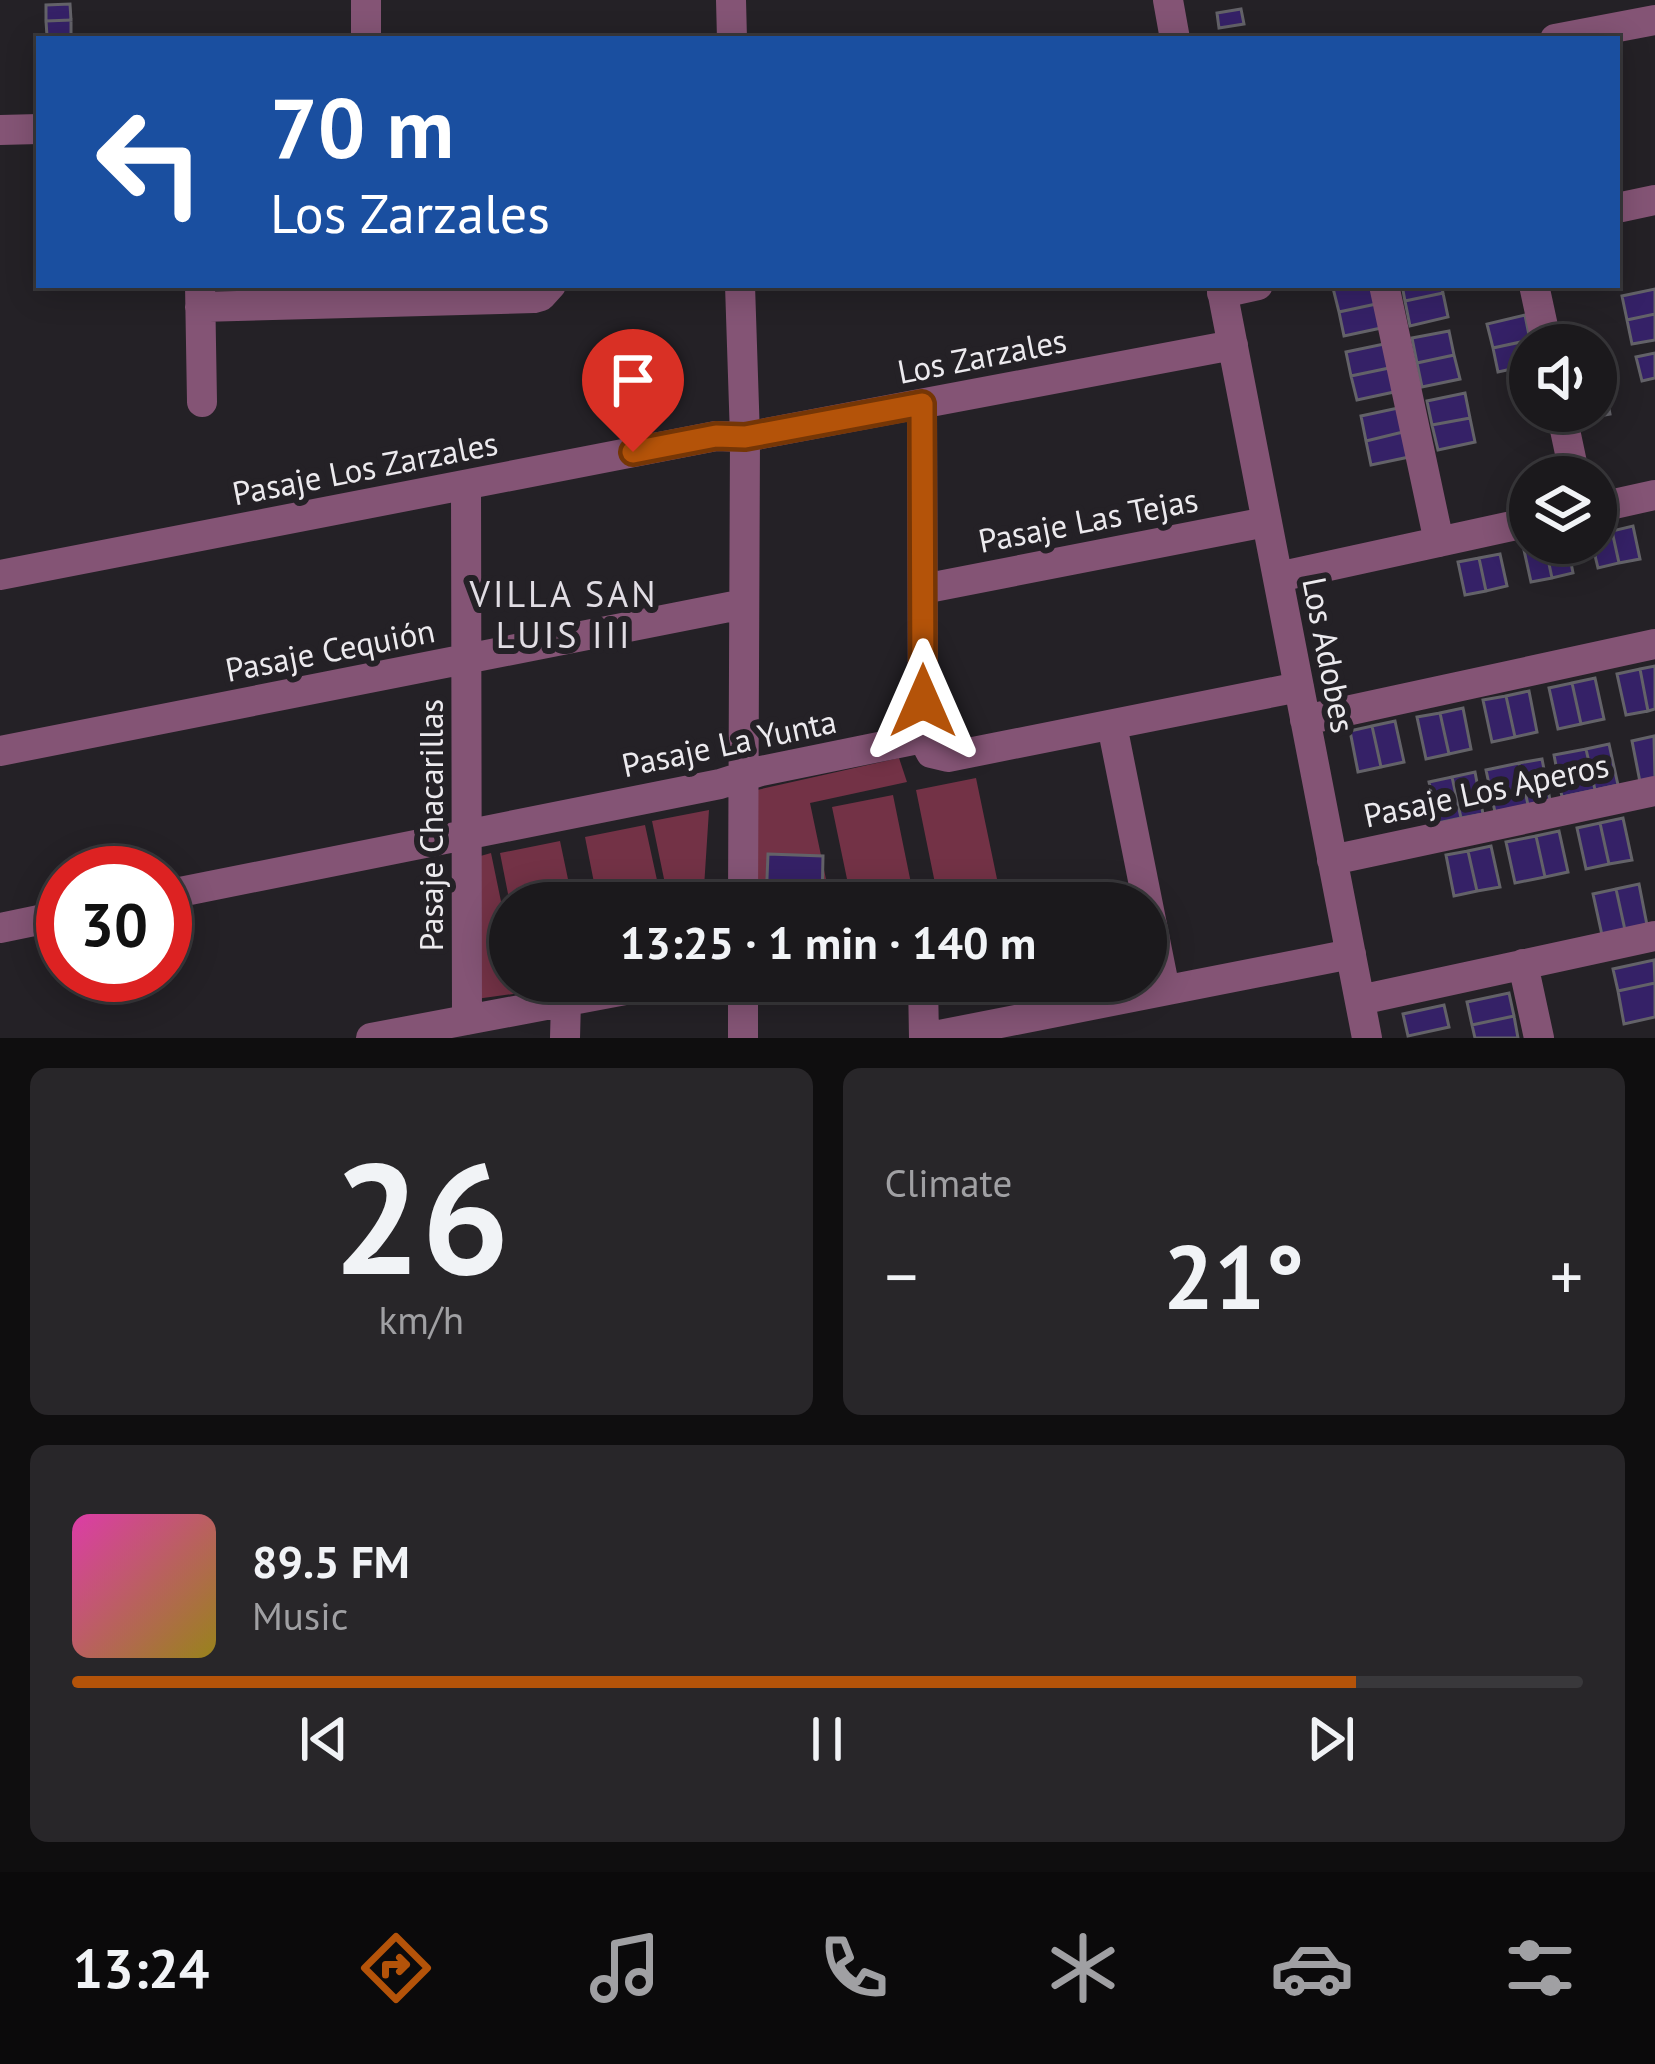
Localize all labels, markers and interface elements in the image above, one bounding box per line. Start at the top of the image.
text: 70 m [270,72,454,181]
icon: left [72,84,228,240]
text: Los Zarzales [270,178,550,248]
street label: Los Zarzales [894,318,1070,393]
map controls [1509,324,1617,564]
button: sound [1509,324,1617,432]
pin [582,329,684,452]
icon: arrive [600,347,666,413]
street label: Pasaje Los Zarzales [229,421,501,514]
button: layers [1509,456,1617,564]
street label: Pasaje Las Tejas [975,477,1201,562]
district label: VILLA SAN LUIS III [469,570,658,658]
street label: Los Adobes [1293,573,1366,736]
street label: Pasaje Cequión [222,608,438,691]
position arrow [860,638,986,764]
street label: Pasaje Chacarillas [409,699,452,951]
street label: Pasaje La Yunta [618,699,840,786]
street label: Pasaje Los Aperos [1359,743,1612,836]
speed limit sign: 30 [36,846,192,1002]
text: 13:25 · 1 min · 140 m [620,913,1036,971]
text: 26 [333,1115,510,1317]
text: Climate [885,1157,1012,1208]
text: 21° [1163,1217,1304,1334]
text: − [885,1233,918,1318]
text: + [1550,1233,1583,1318]
text: km/h [379,1294,464,1345]
text: 89.5 FM [252,1532,410,1590]
text: Music [252,1590,348,1641]
icon: previous [291,1706,357,1772]
icon: pause [794,1706,860,1772]
icon: next [1298,1706,1364,1772]
icon: directions [354,1926,438,2010]
icon: music [583,1926,667,2010]
icon: phone [812,1926,896,2010]
icon: climate [1041,1926,1125,2010]
icon: car [1270,1926,1354,2010]
icon: filters [1498,1926,1582,2010]
text: 13:24 [72,1933,209,2003]

